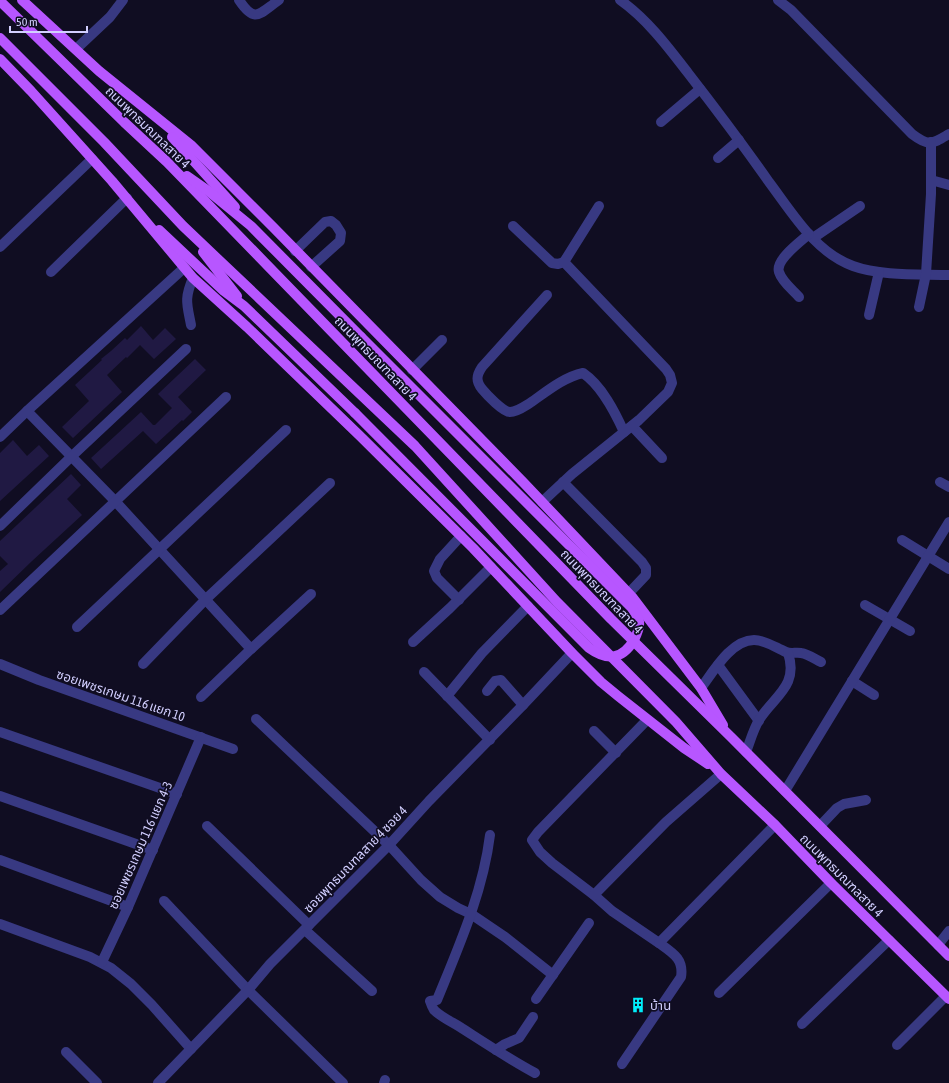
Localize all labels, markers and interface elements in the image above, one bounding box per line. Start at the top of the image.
scale bar [10,8,87,34]
text: 50 m [16,15,38,29]
street label: ถนนพุทธมณฑลสาย 4 [102,83,193,171]
street label: ถนนพุทธมณฑลสาย 4 [332,313,420,404]
street label: ถนนพุทธมณฑลสาย 4 [558,546,646,637]
street label: ซอยเพชรเกษม 116 แยก 10 [55,666,187,725]
street label: ซอยเพชรเกษม 116 แยก 4-3 [106,779,175,911]
street label: ซอยพุทธมณฑลสาย 4 ซอย 4 [301,803,410,916]
street label: ถนนพุทธมณฑลสาย 4 [797,831,886,920]
building icon: บ้าน [629,996,647,1014]
place label: บ้าน [650,998,671,1013]

